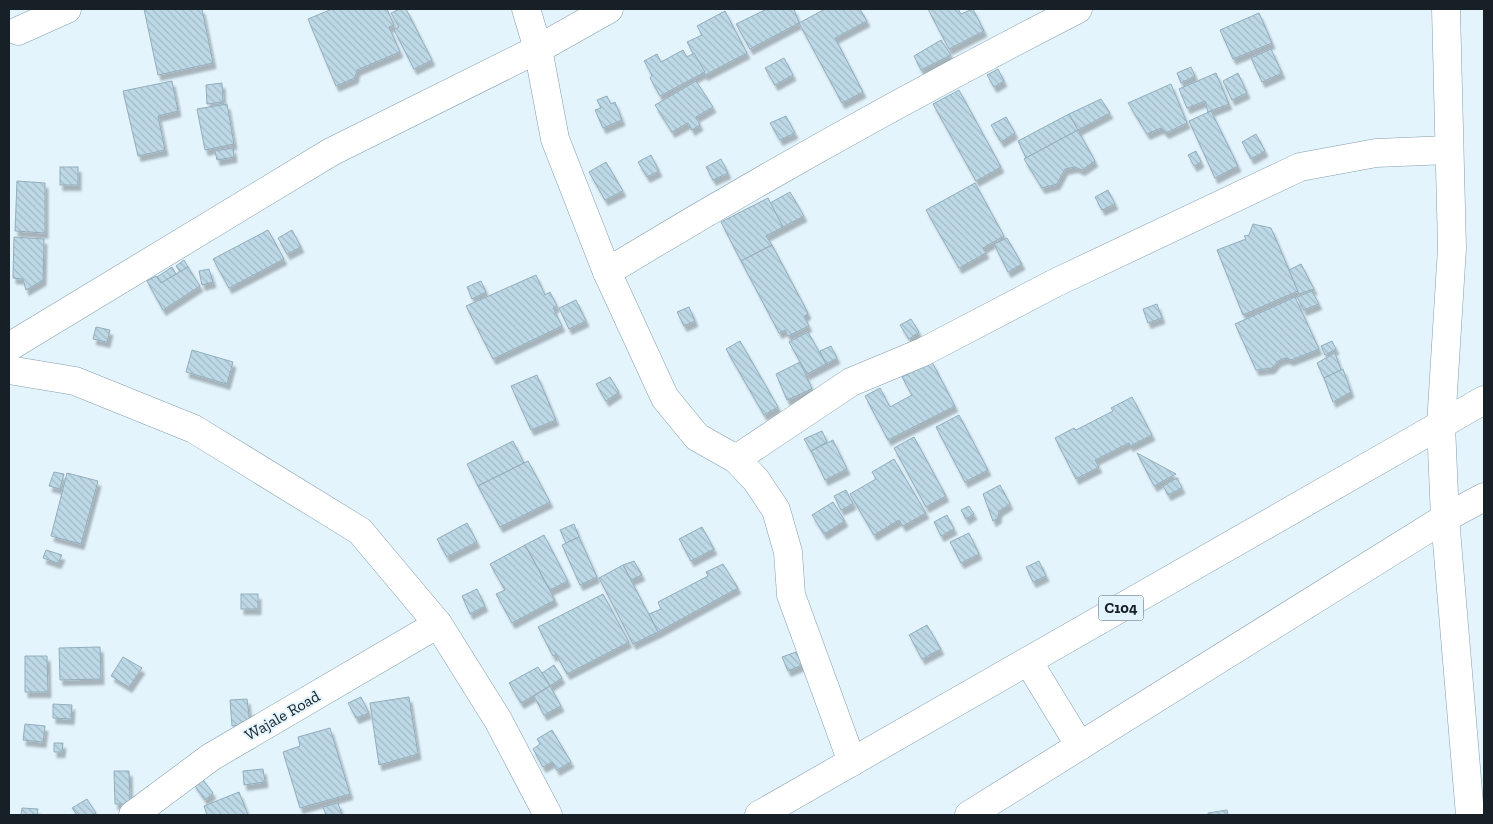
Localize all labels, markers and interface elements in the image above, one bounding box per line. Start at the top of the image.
road number: C104 [1098,596,1144,620]
street label: Wajale Road [241,686,323,745]

